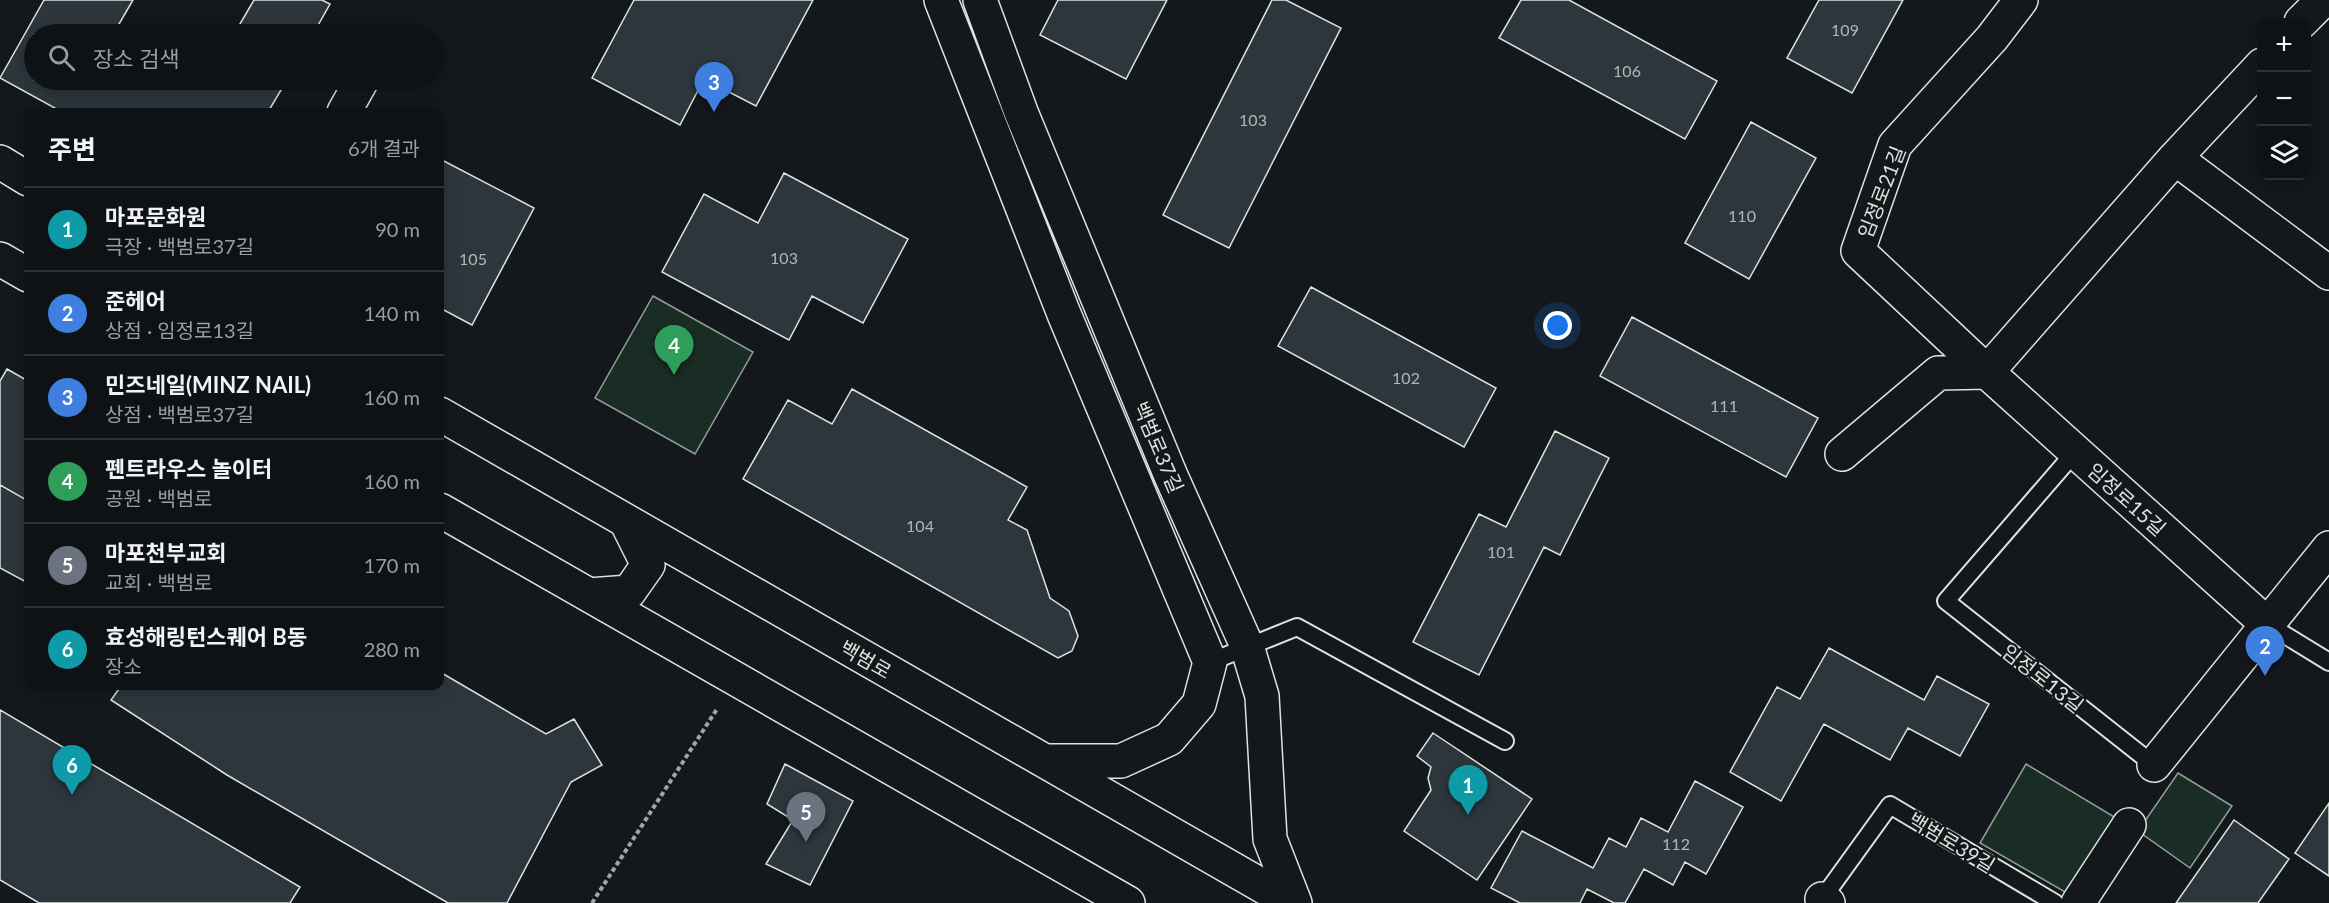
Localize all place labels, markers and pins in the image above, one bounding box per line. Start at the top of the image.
pin: 3 [694,63,734,112]
pin: 4 [654,326,694,375]
pin: 2 [2246,626,2284,676]
pin: 6 [52,746,92,795]
pin: 1 [1448,766,1488,815]
pin: 5 [786,792,826,842]

